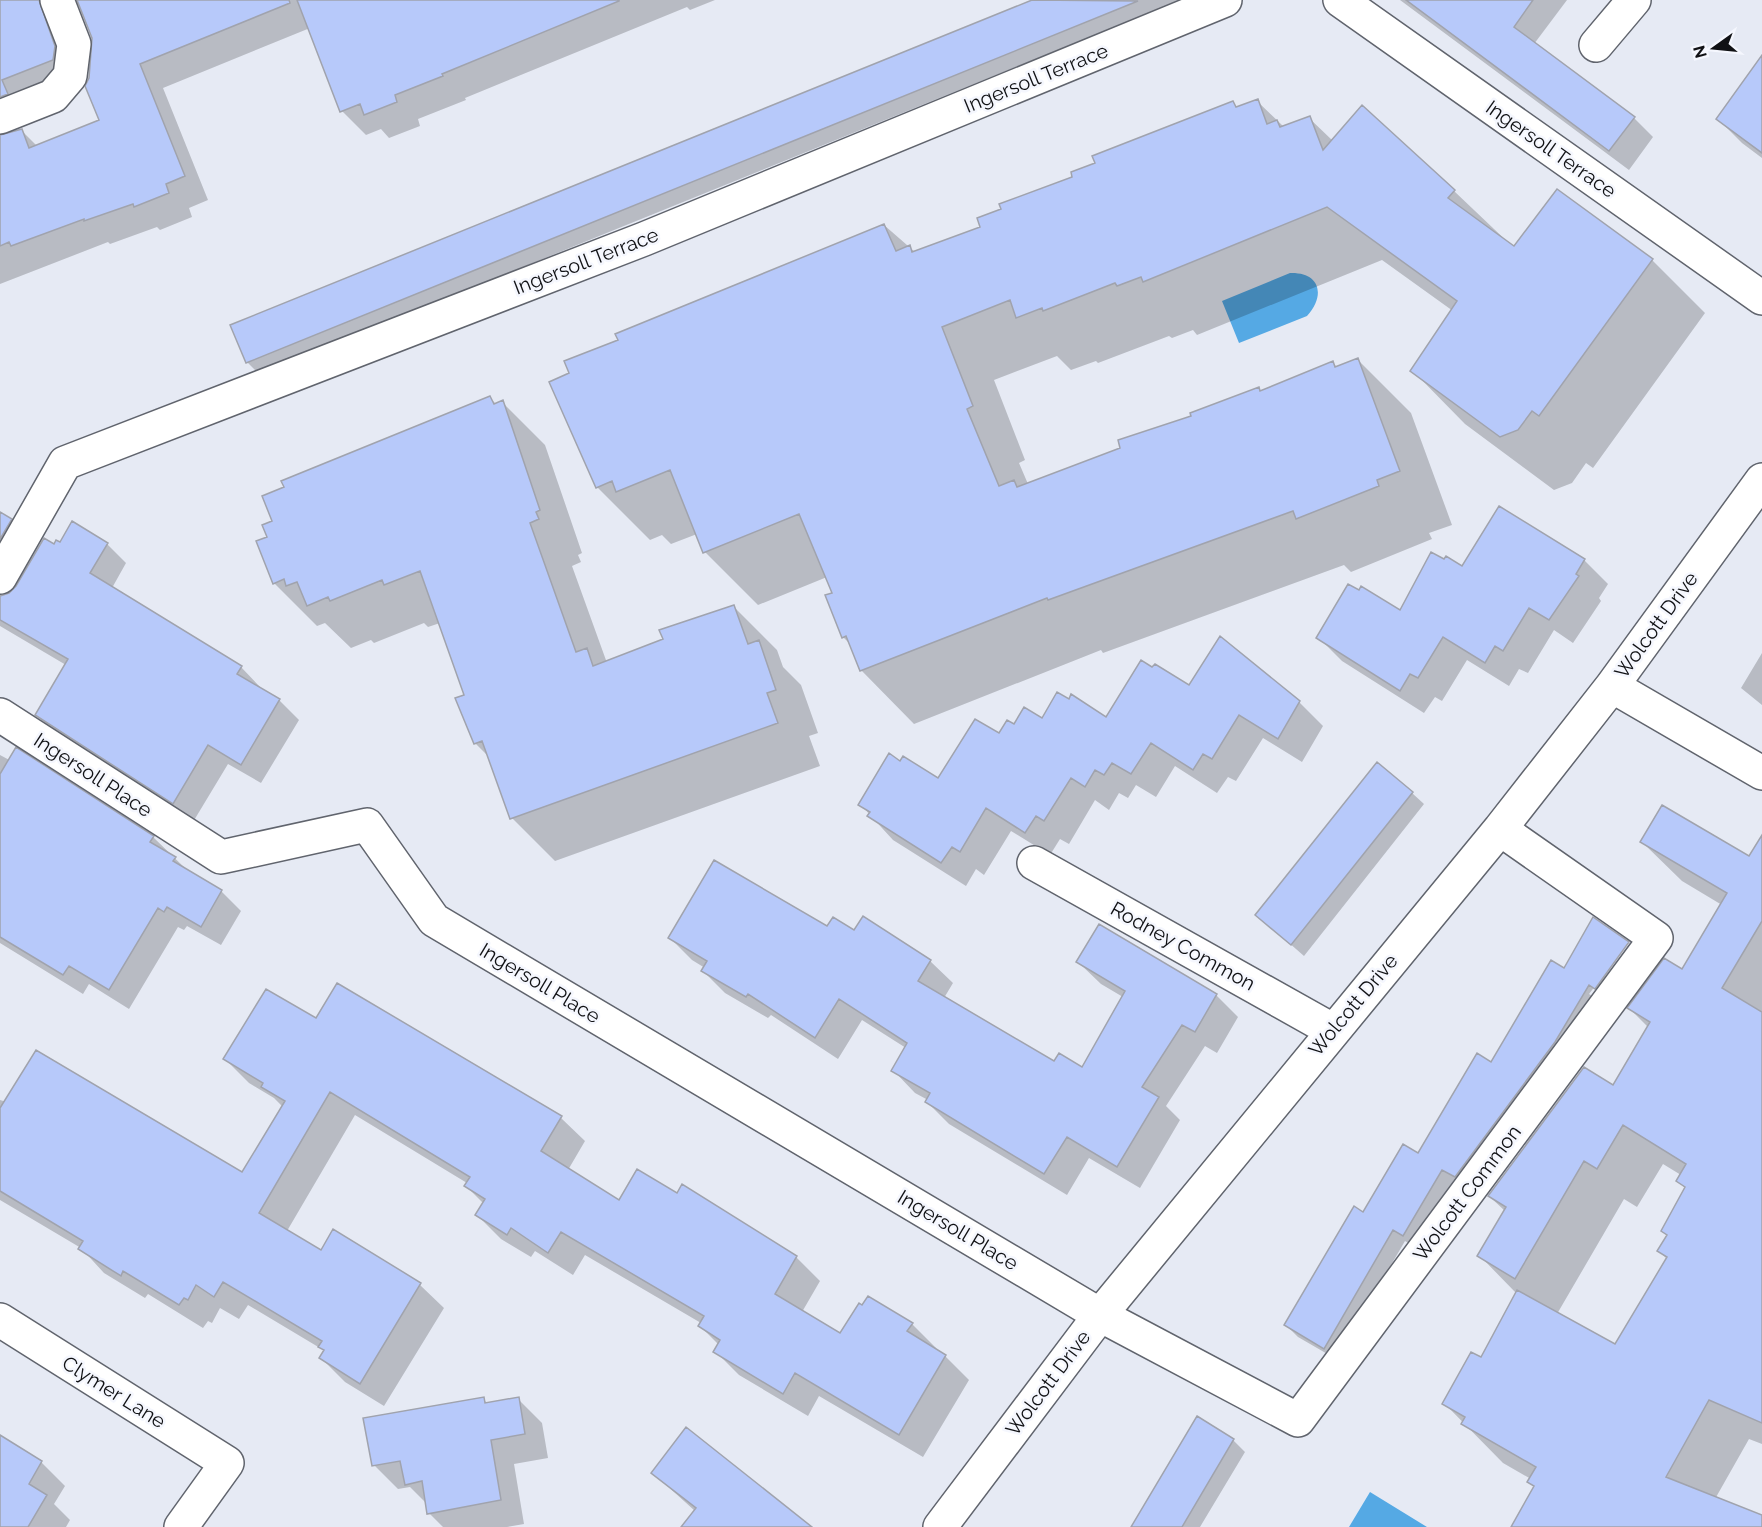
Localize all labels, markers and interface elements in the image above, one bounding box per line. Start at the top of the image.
north arrow [1684,18,1744,78]
street label: Ingersoll Terrace [960,38,1112,118]
text: N [1689,43,1711,60]
street label: Ingersoll Terrace [1481,95,1621,203]
street label: Ingersoll Terrace [510,222,662,300]
street label: Wolcott Drive [1609,567,1703,683]
street label: Ingersoll Place [29,728,157,822]
street label: Rodney Common [1107,896,1259,996]
street label: Ingersoll Place [475,938,605,1028]
street label: Wolcott Drive [1303,949,1403,1061]
street label: Wolcott Common [1408,1120,1526,1266]
street label: Ingersoll Place [893,1185,1023,1275]
street label: Wolcott Drive [1001,1325,1096,1440]
street label: Clymer Lane [58,1351,170,1433]

